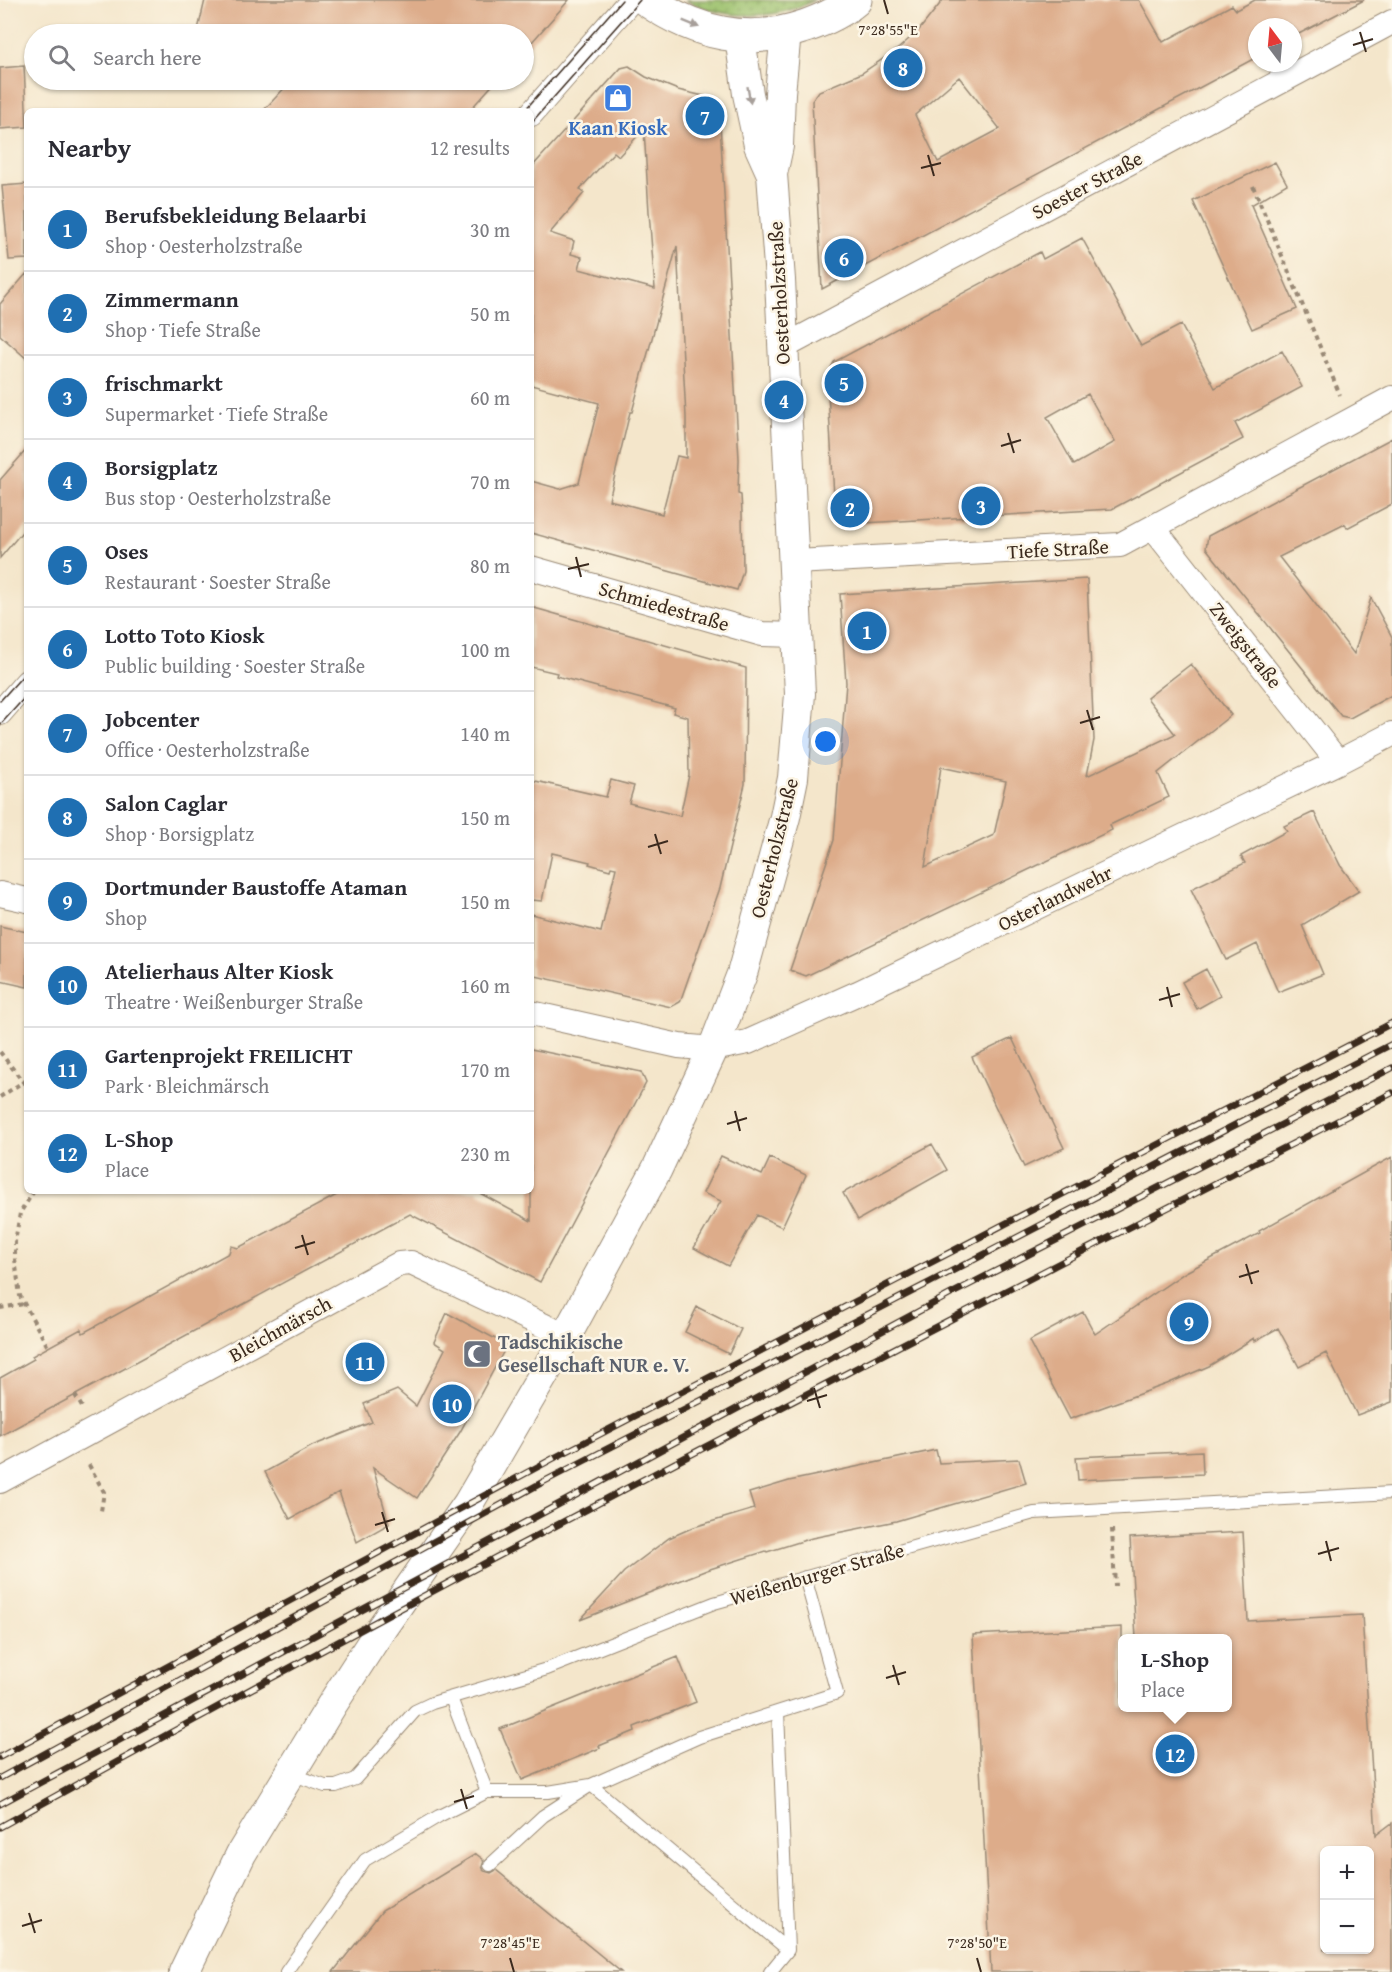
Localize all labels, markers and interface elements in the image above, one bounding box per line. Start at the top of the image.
north arrow [1248,18,1302,72]
text: 7°28'55"E [858,19,918,40]
one-way arrow [683,20,701,30]
search box [24,24,534,90]
icon: search [45,41,78,74]
text: Search here [93,41,202,73]
pin: 8 [884,46,922,90]
shop icon: Kaan Kiosk [602,82,634,114]
one-way arrow [744,85,753,104]
pin: 7 [686,94,724,138]
place label: Kaan Kiosk [569,113,668,142]
text: Nearby [48,128,131,167]
text: 12 results [430,133,510,162]
street label: Soester Straße [1026,143,1147,226]
text: Berufsbekleidung Belaarbi [105,199,367,231]
text: 1 [62,215,73,244]
text: 30 m [470,215,510,244]
street label: Oesterholzstraße [760,221,797,365]
text: Shop · Oesterholzstraße [105,231,303,260]
pin: 6 [824,236,864,280]
text: Zimmermann [105,283,239,315]
text: 2 [62,299,73,328]
text: 50 m [470,299,510,328]
text: Shop · Tiefe Straße [105,315,261,344]
pin: 5 [824,360,864,406]
text: frischmarkt [105,367,223,399]
pin: 4 [764,378,804,422]
text: 3 [62,383,73,412]
text: 60 m [470,383,510,412]
text: Supermarket · Tiefe Straße [105,399,328,428]
text: Borsigplatz [105,451,218,483]
text: 4 [62,467,73,496]
text: 70 m [470,467,510,496]
text: Bus stop · Oesterholzstraße [105,483,331,512]
pin: 3 [962,484,1000,528]
pin: 2 [830,486,870,530]
street label: Tiefe Straße [1006,531,1110,566]
text: Oses [105,535,149,567]
text: 5 [62,551,73,580]
text: 80 m [470,551,510,580]
text: Restaurant · Soester Straße [105,567,331,596]
street label: Schmiedestraße [595,573,733,638]
street label: Zweigstraße [1203,595,1290,694]
pin: 1 [848,608,886,654]
text: Lotto Toto Kiosk [105,619,264,651]
text: 6 [62,635,73,664]
text: 100 m [460,635,510,664]
text: Public building · Soester Straße [105,651,365,680]
text: Jobcenter [105,703,200,735]
text: 7 [62,719,73,748]
text: 140 m [460,719,510,748]
your location [811,727,840,756]
text: Office · Oesterholzstraße [105,735,310,764]
street label: Oesterholzstraße [742,775,805,921]
text: Salon Caglar [105,787,228,819]
text: 8 [62,803,73,832]
text: 150 m [460,803,510,832]
text: Shop · Borsigplatz [105,819,254,848]
street label: Osterlandwehr [993,857,1117,938]
text: Dortmunder Baustoffe Ataman [105,871,407,903]
text: 9 [62,887,73,916]
text: 150 m [460,887,510,916]
text: Shop [105,903,147,932]
text: Atelierhaus Alter Kiosk [105,955,333,987]
text: 10 [57,971,78,1000]
text: 160 m [460,971,510,1000]
text: Theatre · Weißenburger Straße [105,987,363,1016]
text: Gartenprojekt FREILICHT [105,1039,353,1071]
text: 11 [57,1055,78,1084]
text: 170 m [460,1055,510,1084]
text: Park · Bleichmärsch [105,1071,269,1100]
text: L-Shop [105,1123,173,1155]
text: 12 [57,1139,78,1168]
text: 230 m [460,1139,510,1168]
text: Place [105,1155,149,1184]
street label: Bleichmärsch [223,1288,336,1369]
pin: 9 [1170,1300,1208,1344]
place label: Tadschikische Gesellschaft NUR e. V. [498,1327,689,1379]
mosque icon: Tadschikische Gesellschaft NUR e. V. [461,1338,493,1370]
pin: 11 [346,1340,385,1384]
pin: 10 [432,1382,472,1426]
street label: Weißenburger Straße [726,1535,908,1612]
popup [1118,1634,1232,1712]
text: L-Shop [1141,1643,1209,1675]
text: Place [1141,1675,1185,1704]
pin: 12 [1156,1732,1194,1776]
map controls [1320,1846,1374,1954]
button: + [1320,1846,1374,1900]
button: − [1320,1900,1374,1954]
text: 7°28'45"E [480,1932,540,1953]
text: 7°28'50"E [947,1932,1007,1953]

